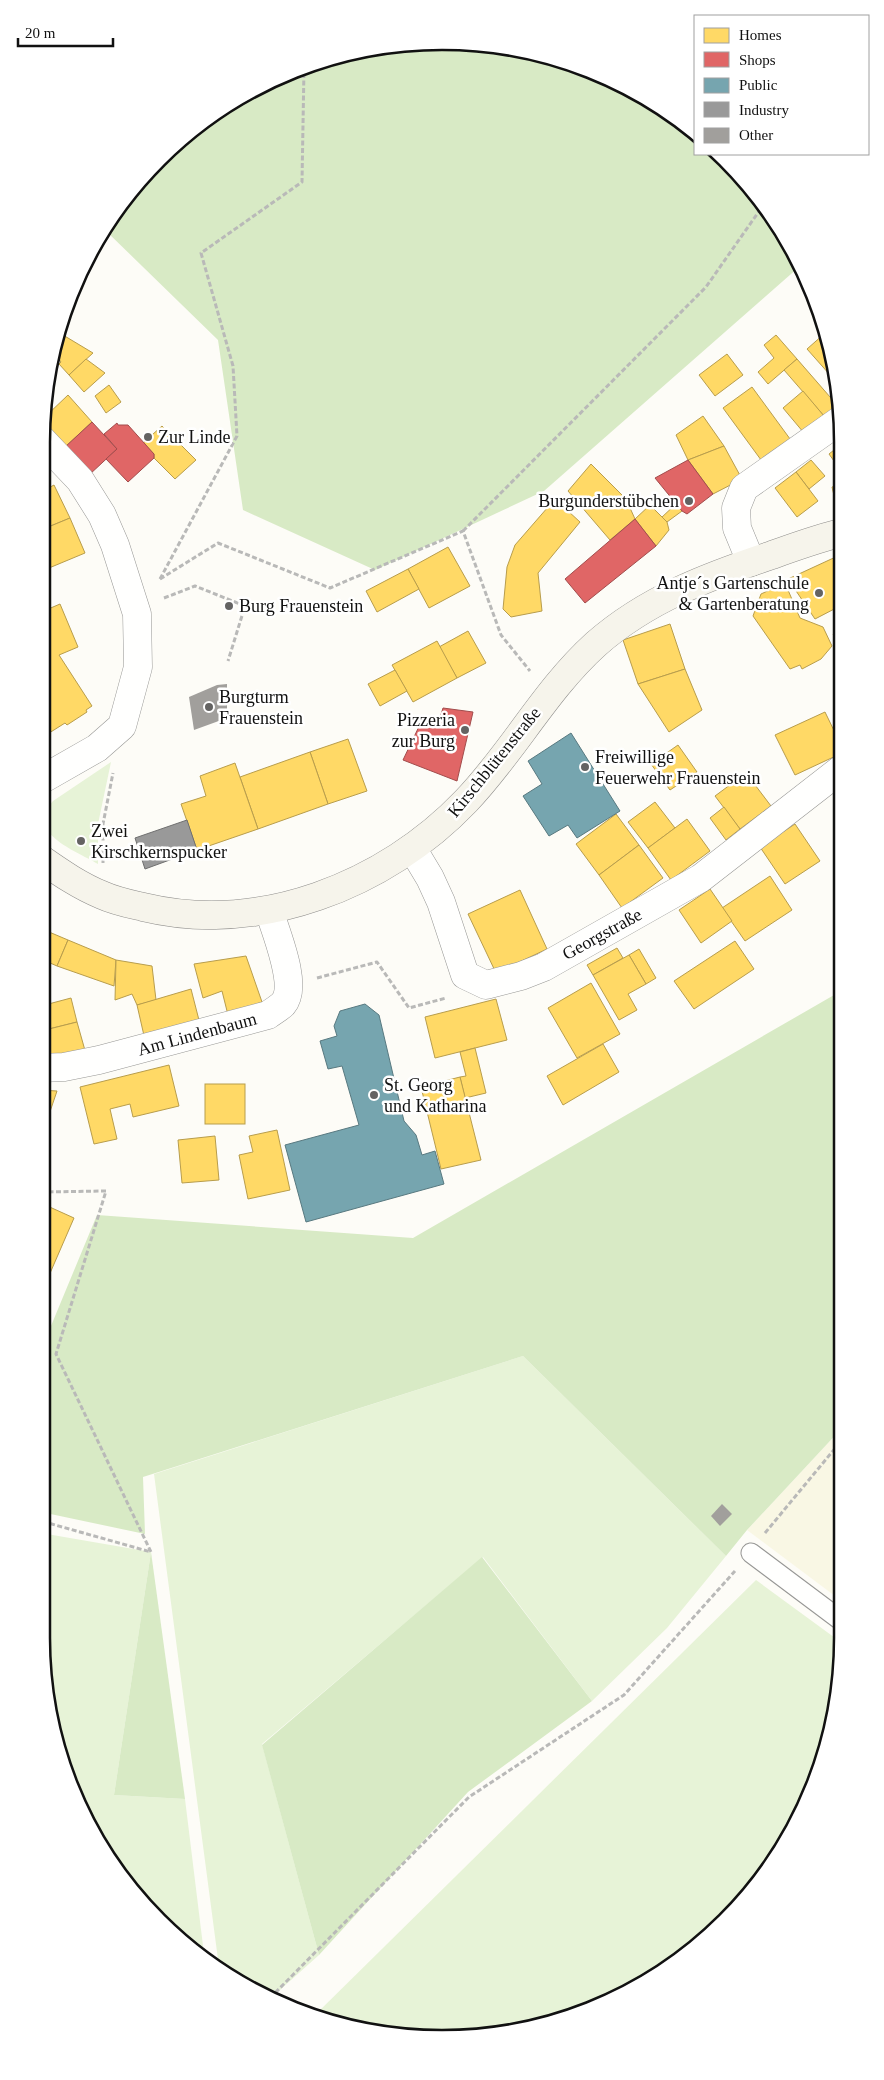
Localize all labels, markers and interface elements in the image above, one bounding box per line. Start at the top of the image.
scale bar [18,15,112,47]
legend [694,15,869,155]
text: 20 m [25,25,56,41]
text: Homes [739,27,782,43]
text: Shops [739,52,776,68]
text: Public [739,77,778,93]
text: Industry [739,102,789,118]
text: Other [739,127,773,143]
place label: Zur Linde [158,427,230,447]
marker: Zur Linde [142,431,154,443]
place label: Burgunderstübchen [538,491,679,511]
marker: Burgunderstübchen [683,495,695,507]
place label: Antje´s Gartenschule & Gartenberatung [657,573,809,614]
marker: Antje´s Gartenschule & Gartenberatung [813,587,825,599]
place label: Burg Frauenstein [239,596,363,616]
marker: Burg Frauenstein [223,600,235,612]
place label: Burgturm Frauenstein [219,687,303,728]
marker: Burgturm Frauenstein [203,701,215,713]
street label: Kirschblütenstraße [443,703,545,821]
place label: Pizzeria zur Burg [392,710,455,751]
marker: Pizzeria zur Burg [459,724,471,736]
place label: Freiwillige Feuerwehr Frauenstein [595,747,760,788]
marker: Freiwillige Feuerwehr Frauenstein [579,761,591,773]
place label: Zwei Kirschkernspucker [91,821,227,862]
marker: Zwei Kirschkernspucker [75,835,87,847]
street label: Georgstraße [559,904,645,964]
street label: Am Lindenbaum [135,1008,259,1060]
place label: St. Georg und Katharina [384,1075,486,1116]
marker: St. Georg und Katharina [368,1089,380,1101]

